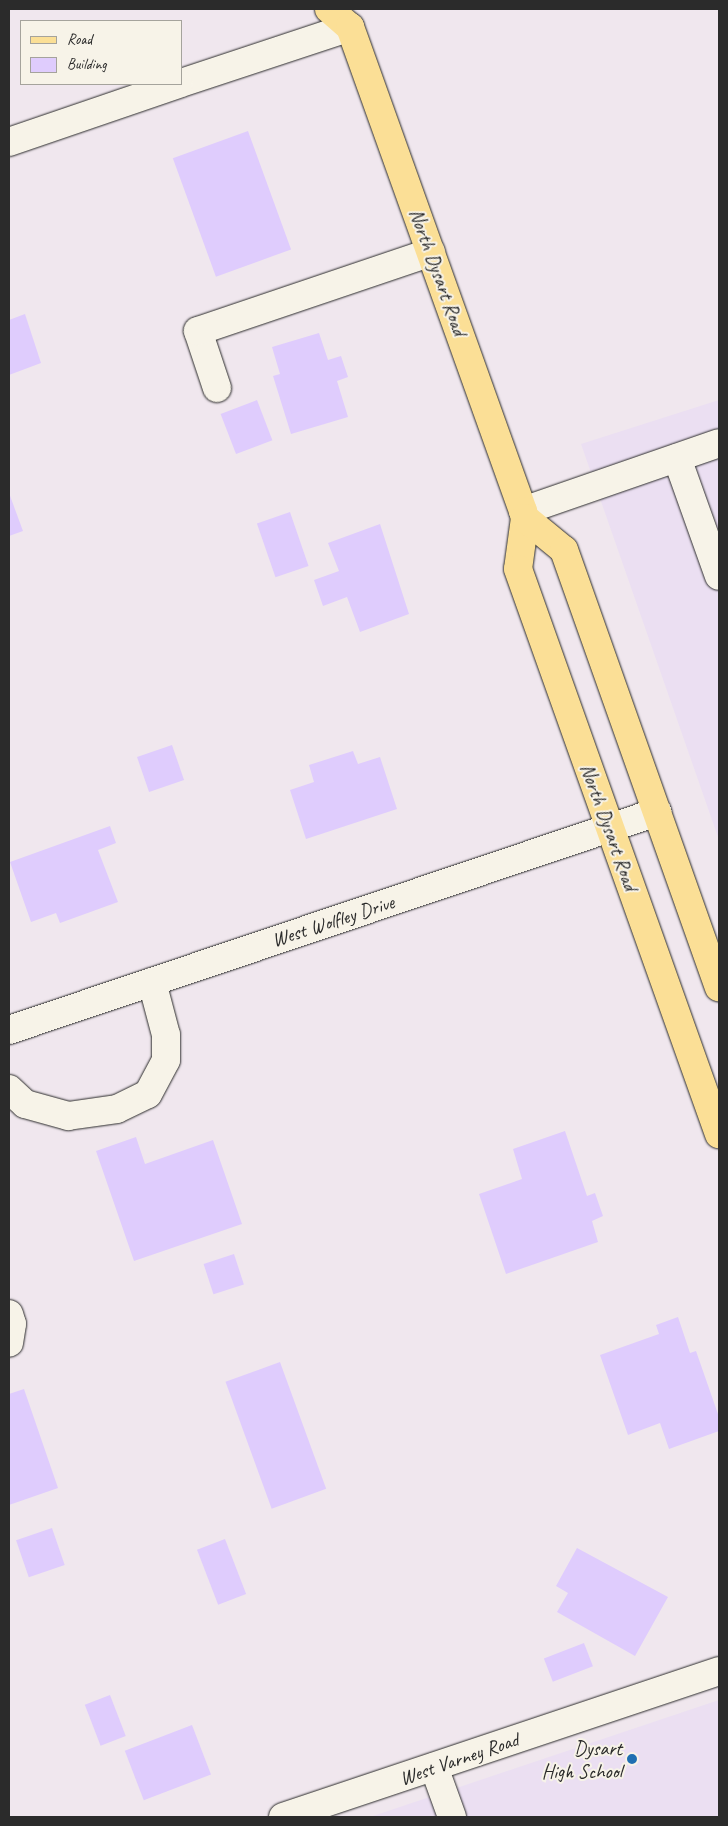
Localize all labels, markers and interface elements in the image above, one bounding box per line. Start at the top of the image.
legend [20,20,182,85]
text: Road [67,30,92,49]
text: Building [67,55,106,74]
street label: North Dysart Road [404,205,472,339]
street label: North Dysart Road [575,760,643,894]
street label: West Wolfley Drive [269,890,397,952]
street label: West Varney Road [396,1727,522,1791]
place label: Dysart High School [543,1736,622,1783]
marker: Dysart High School [626,1753,638,1765]

